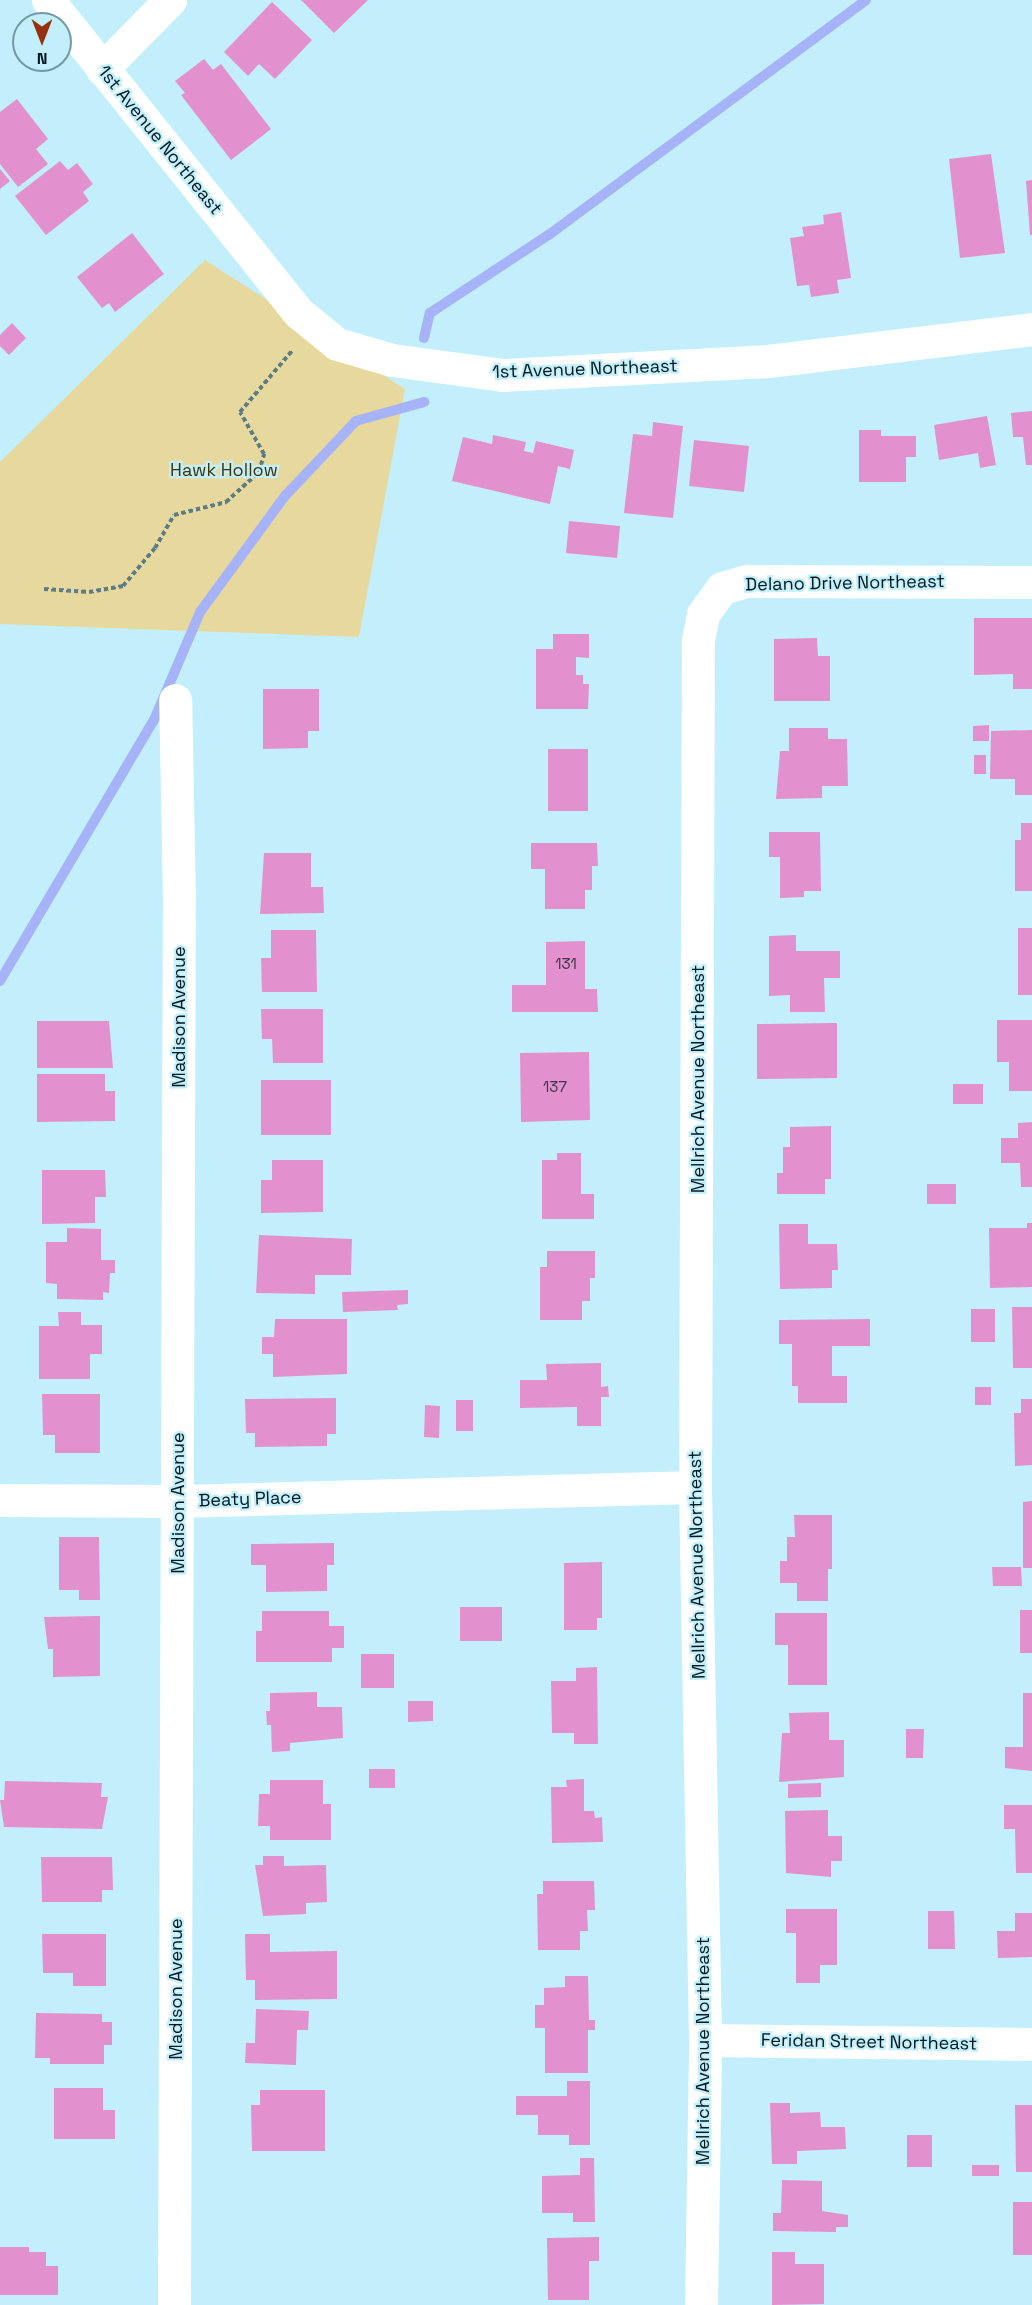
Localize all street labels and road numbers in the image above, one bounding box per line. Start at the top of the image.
street label: 1st Avenue Northeast [93,61,227,219]
street label: 1st Avenue Northeast [492,355,678,383]
street label: Delano Drive Northeast [745,570,945,596]
street label: Madison Avenue [168,946,190,1088]
street label: Mellrich Avenue Northeast [687,965,709,1193]
street label: Madison Avenue [167,1432,189,1574]
street label: Mellrich Avenue Northeast [684,1451,710,1679]
street label: Beaty Place [198,1486,302,1512]
street label: Madison Avenue [165,1918,187,2060]
street label: Mellrich Avenue Northeast [692,1937,714,2165]
street label: Feridan Street Northeast [761,2029,977,2055]

